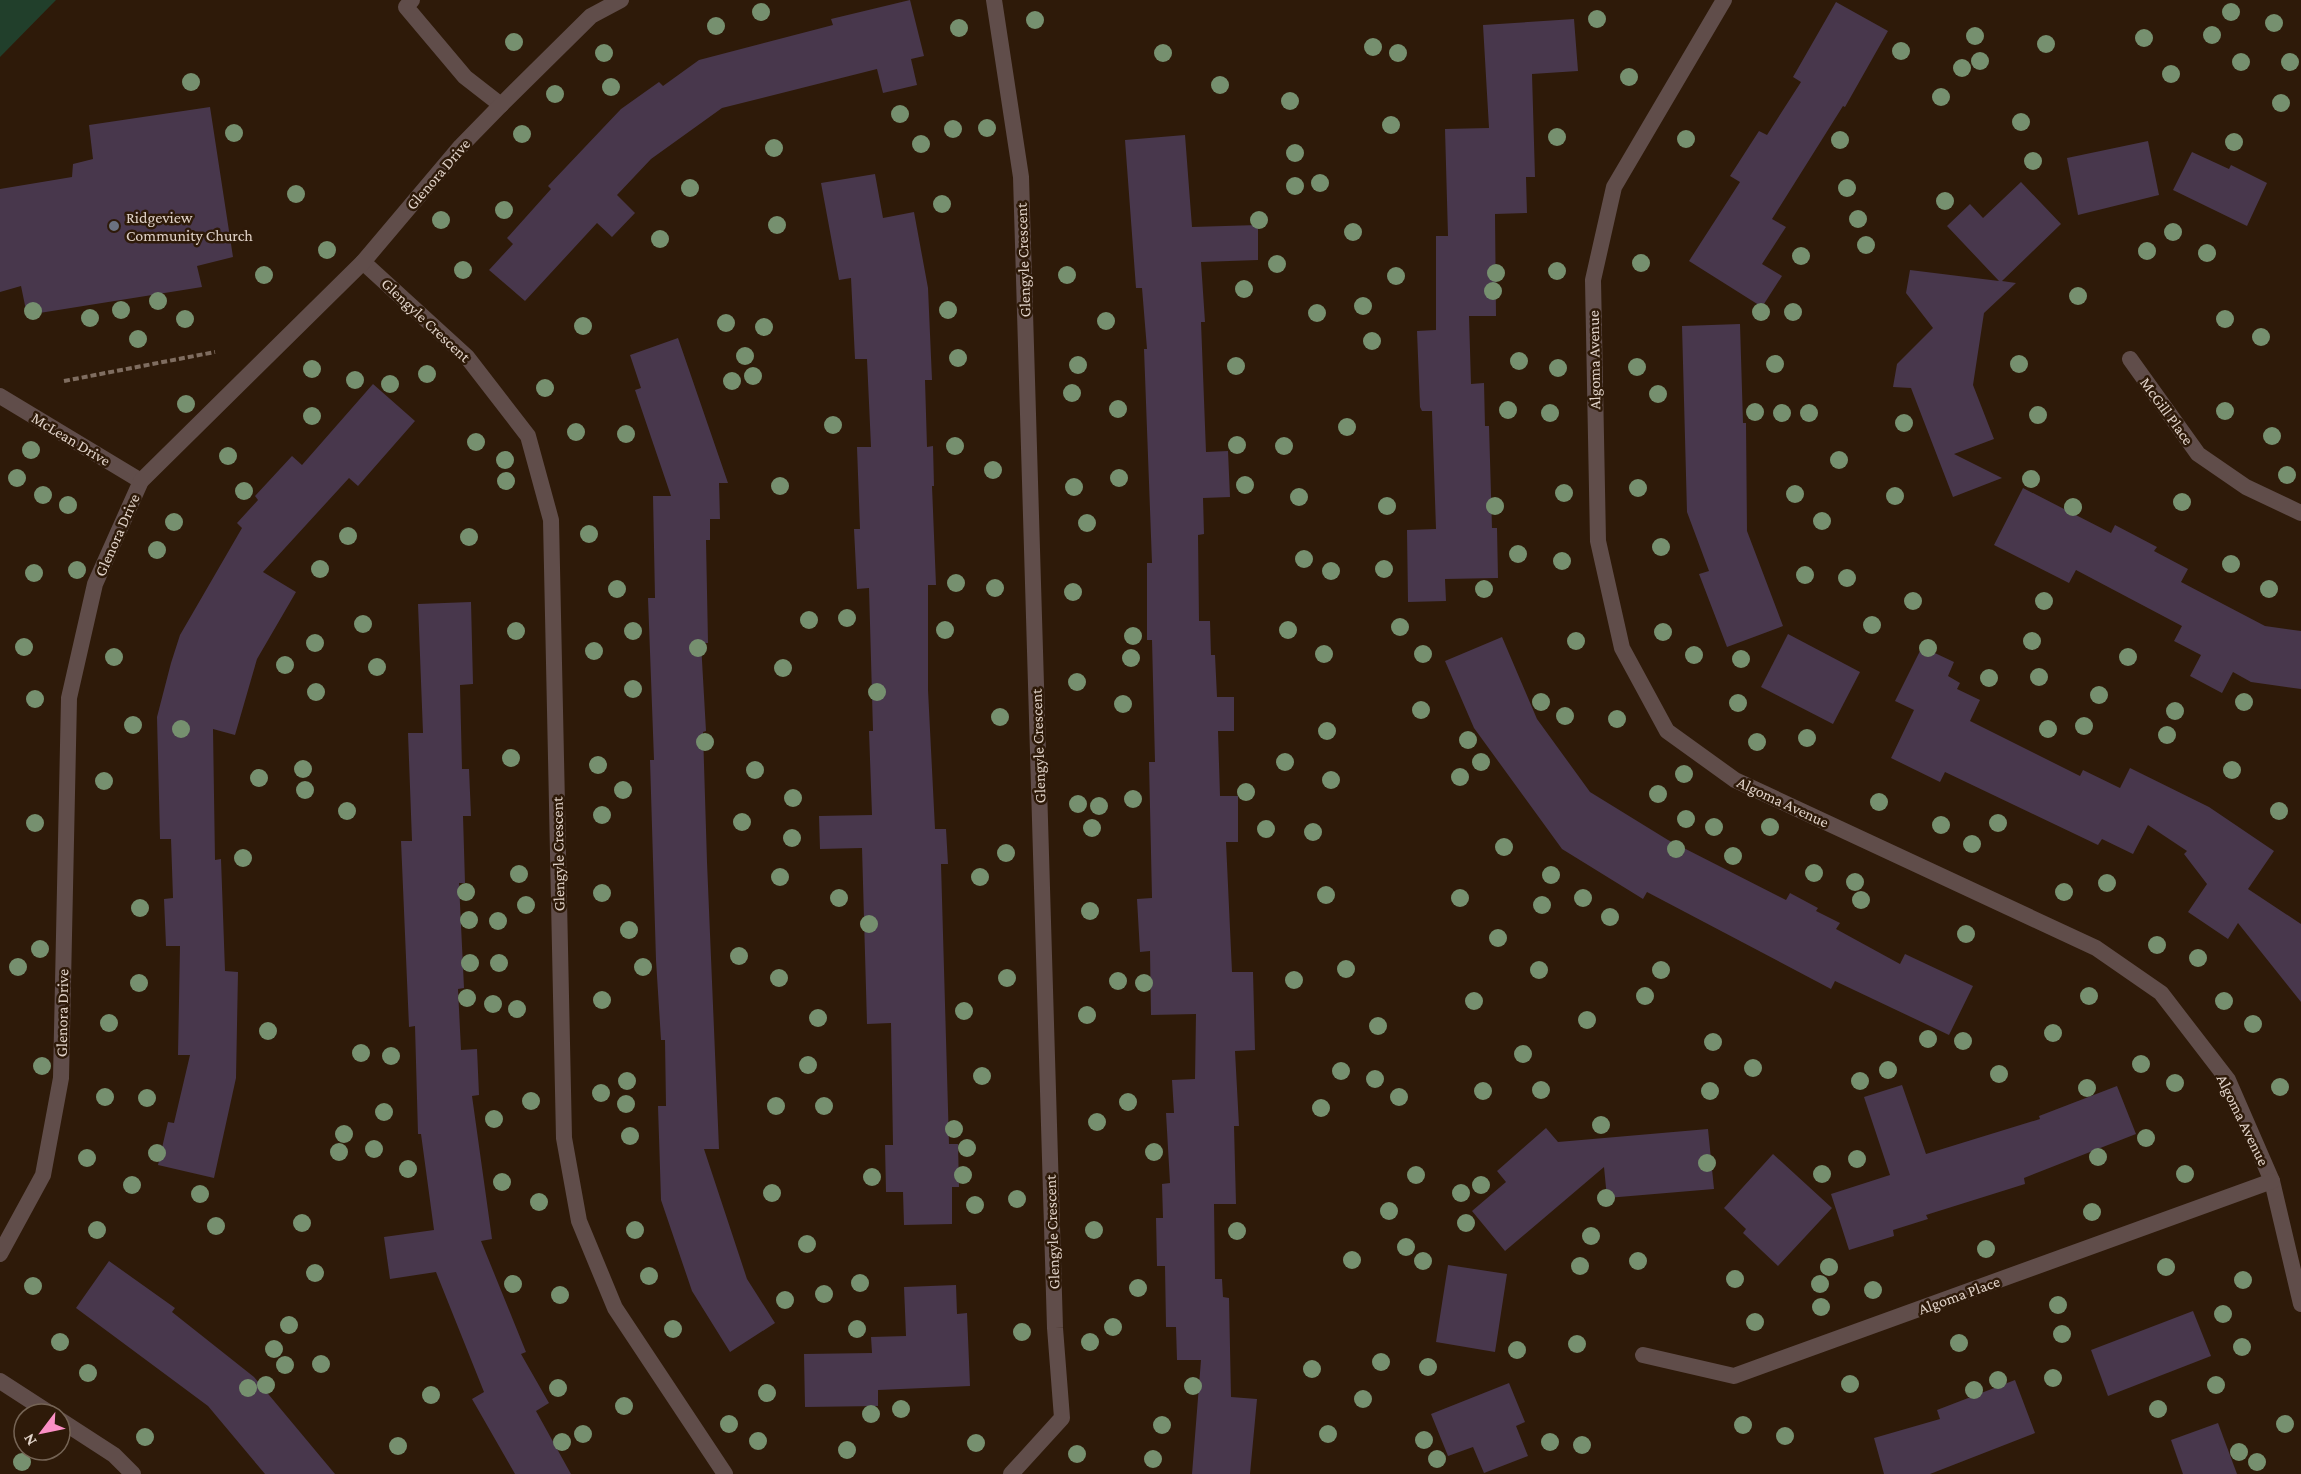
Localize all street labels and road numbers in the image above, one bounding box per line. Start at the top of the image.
street label: Glenora Drive [403,135,473,213]
street label: Glengyle Crescent [1012,202,1034,318]
street label: Glengyle Crescent [378,275,474,367]
street label: Algoma Avenue [1585,310,1604,410]
street label: McGill Place [2137,374,2197,448]
street label: McLean Drive [29,409,113,469]
street label: Glenora Drive [91,491,143,579]
street label: Glengyle Crescent [1027,688,1049,804]
street label: Algoma Avenue [1734,773,1832,832]
street label: Glengyle Crescent [548,796,569,912]
street label: Glenora Drive [53,969,71,1057]
street label: Algoma Avenue [2213,1072,2272,1169]
street label: Glengyle Crescent [1041,1174,1063,1290]
street label: Algoma Place [1916,1272,2002,1319]

